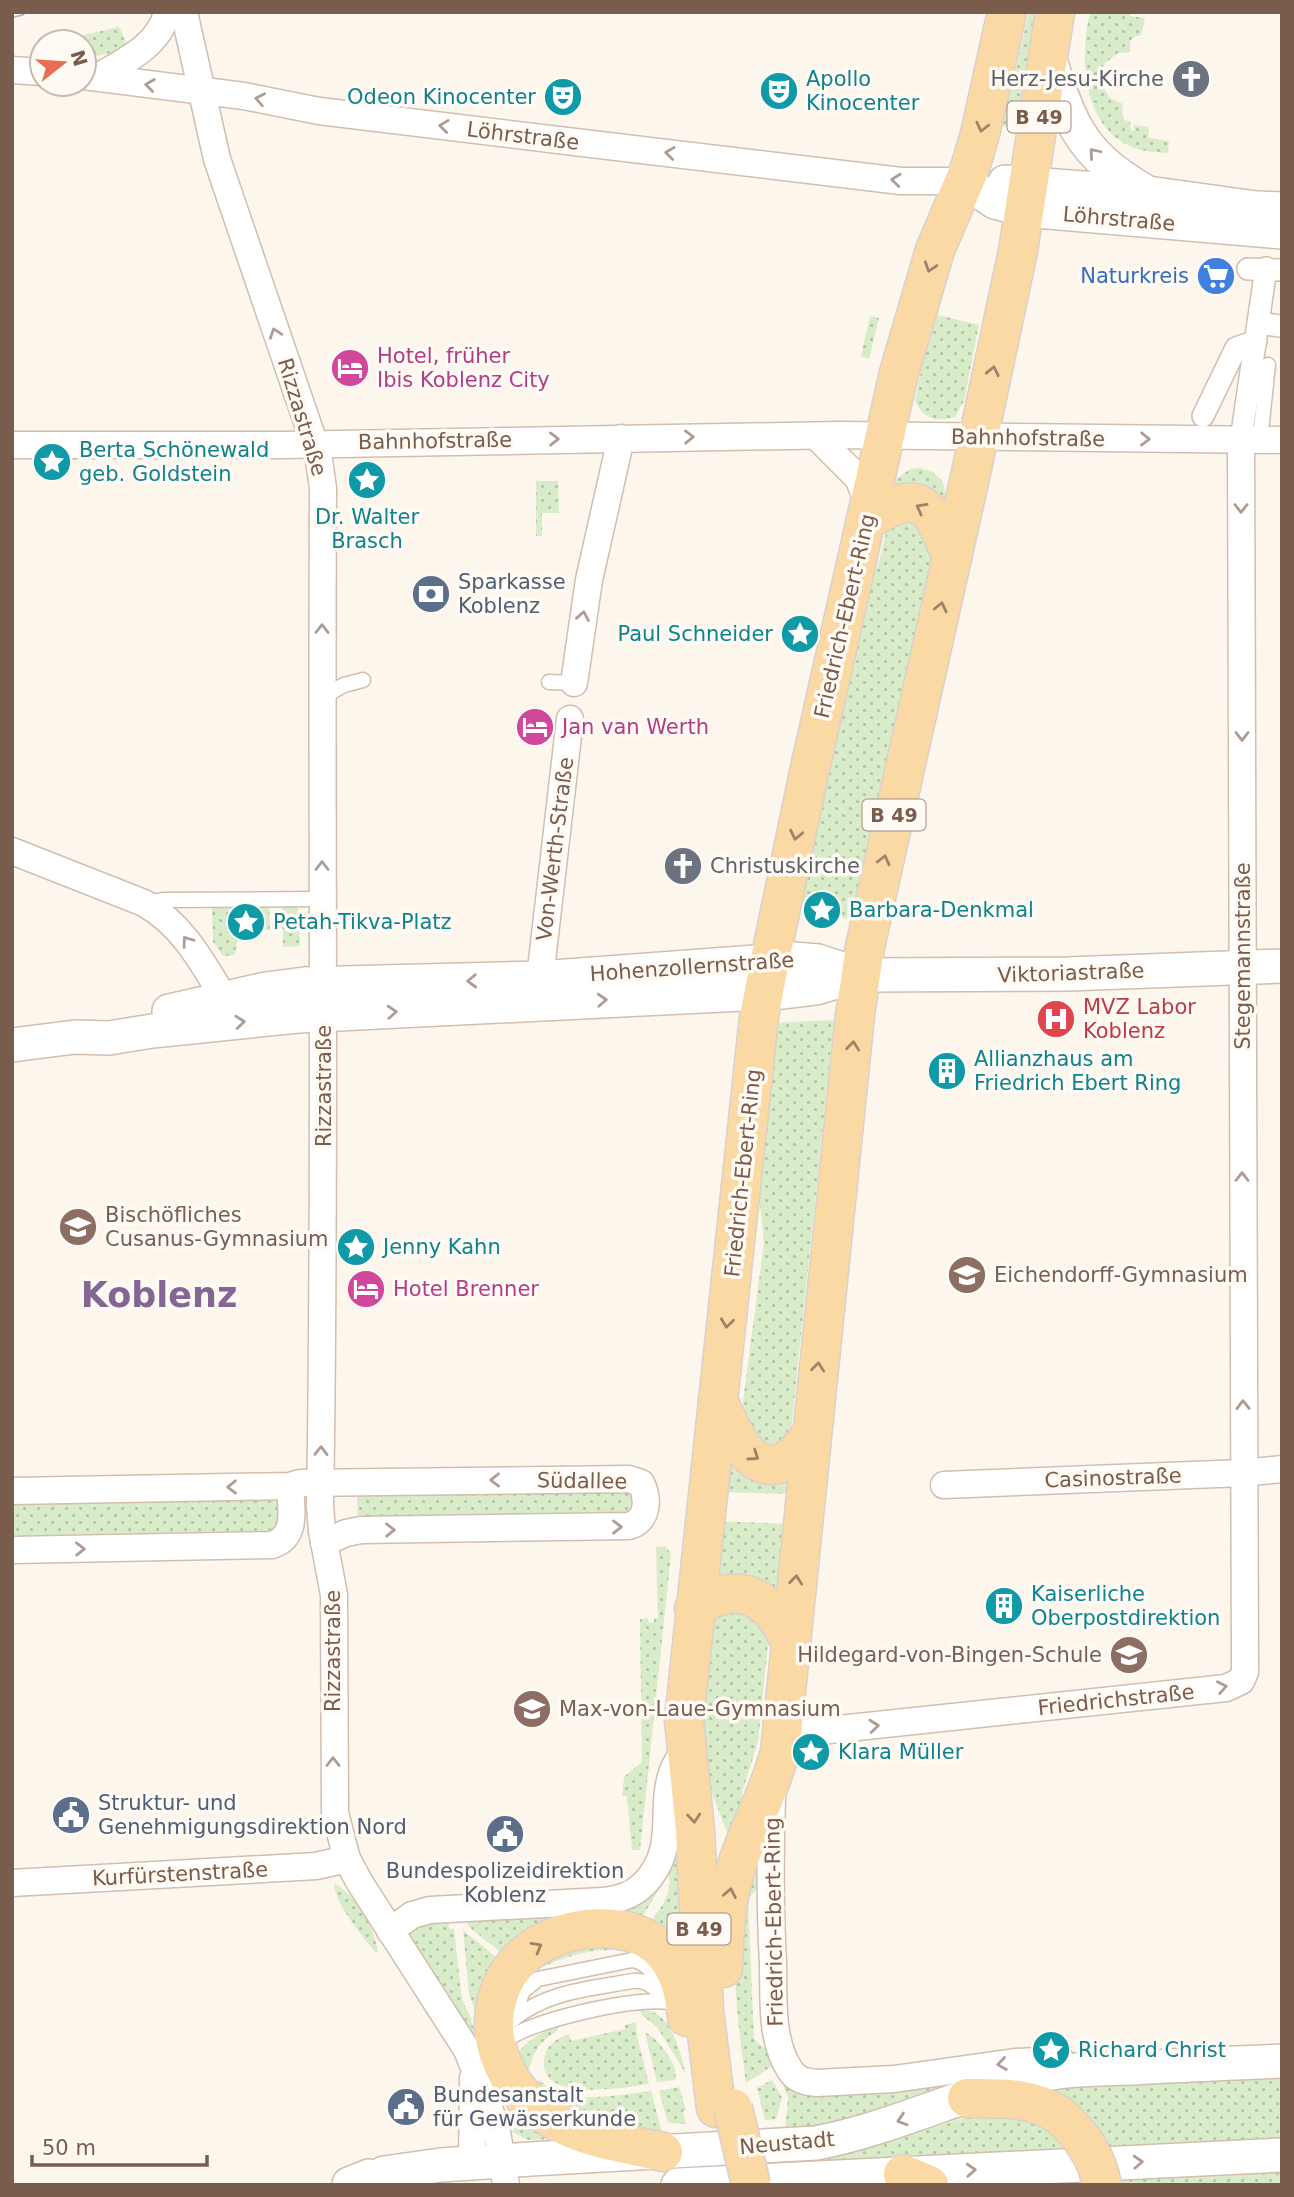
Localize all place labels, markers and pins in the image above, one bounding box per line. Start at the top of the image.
church icon: Herz-Jesu-Kirche [1170,58,1212,100]
place label: Apollo Kinocenter [806,67,920,115]
place label: Herz-Jesu-Kirche [990,67,1164,91]
theatre icon: Apollo Kinocenter [758,70,800,112]
theatre icon: Odeon Kinocenter [542,76,584,118]
place label: Odeon Kinocenter [347,85,536,109]
supermarket icon: Naturkreis [1195,255,1237,297]
place label: Naturkreis [1080,264,1189,288]
place label: Hotel, früher Ibis Koblenz City [377,344,550,392]
hotel icon: Hotel, früher Ibis Koblenz City [329,347,371,389]
place label: Berta Schönewald geb. Goldstein [79,438,269,486]
place icon: Berta Schönewald geb. Goldstein [31,441,73,483]
place icon: Dr. Walter Brasch [346,459,388,501]
place label: Dr. Walter Brasch [315,505,419,553]
place label: Sparkasse Koblenz [458,570,566,618]
bank icon: Sparkasse Koblenz [410,573,452,615]
place icon: Paul Schneider [779,613,821,655]
place label: Paul Schneider [617,622,773,646]
hotel icon: Jan van Werth [514,706,556,748]
place label: Jan van Werth [560,715,709,739]
church icon: Christuskirche [662,845,704,887]
place label: Christuskirche [710,854,860,878]
place icon: Barbara-Denkmal [801,889,843,931]
place label: Barbara-Denkmal [849,898,1034,922]
place icon: Petah-Tikva-Platz [225,901,267,943]
place label: Petah-Tikva-Platz [273,910,452,934]
place label: MVZ Labor Koblenz [1083,995,1196,1043]
hospital icon: MVZ Labor Koblenz [1035,998,1077,1040]
place label: Allianzhaus am Friedrich Ebert Ring [974,1047,1181,1095]
building icon: Allianzhaus am Friedrich Ebert Ring [926,1050,968,1092]
place label: Bischöfliches Cusanus-Gymnasium [105,1203,329,1251]
school or university icon: Bischöfliches Cusanus-Gymnasium [57,1206,99,1248]
place icon: Jenny Kahn [335,1226,377,1268]
place label: Jenny Kahn [381,1235,501,1259]
school or university icon: Eichendorff-Gymnasium [946,1254,988,1296]
place label: Eichendorff-Gymnasium [994,1263,1248,1287]
hotel icon: Hotel Brenner [345,1268,387,1310]
place label: Hotel Brenner [393,1277,539,1301]
place label: Kaiserliche Oberpostdirektion [1031,1582,1220,1630]
building icon: Kaiserliche Oberpostdirektion [983,1585,1025,1627]
school or university icon: Hildegard-von-Bingen-Schule [1108,1634,1150,1676]
place label: Hildegard-von-Bingen-Schule [797,1643,1102,1667]
school or university icon: Max-von-Laue-Gymnasium [511,1688,553,1730]
place label: Max-von-Laue-Gymnasium [559,1697,841,1721]
place icon: Klara Müller [790,1731,832,1773]
place label: Klara Müller [838,1740,964,1764]
place label: Struktur- und Genehmigungsdirektion Nord [98,1791,407,1839]
public building icon: Struktur- und Genehmigungsdirektion Nord [50,1794,92,1836]
public building icon: Bundespolizeidirektion Koblenz [484,1813,526,1855]
place label: Bundespolizeidirektion Koblenz [386,1859,624,1907]
place icon: Richard Christ [1030,2029,1072,2071]
place label: Richard Christ [1078,2038,1226,2062]
place label: Bundesanstalt für Gewässerkunde [433,2083,636,2131]
public building icon: Bundesanstalt für Gewässerkunde [385,2086,427,2128]

